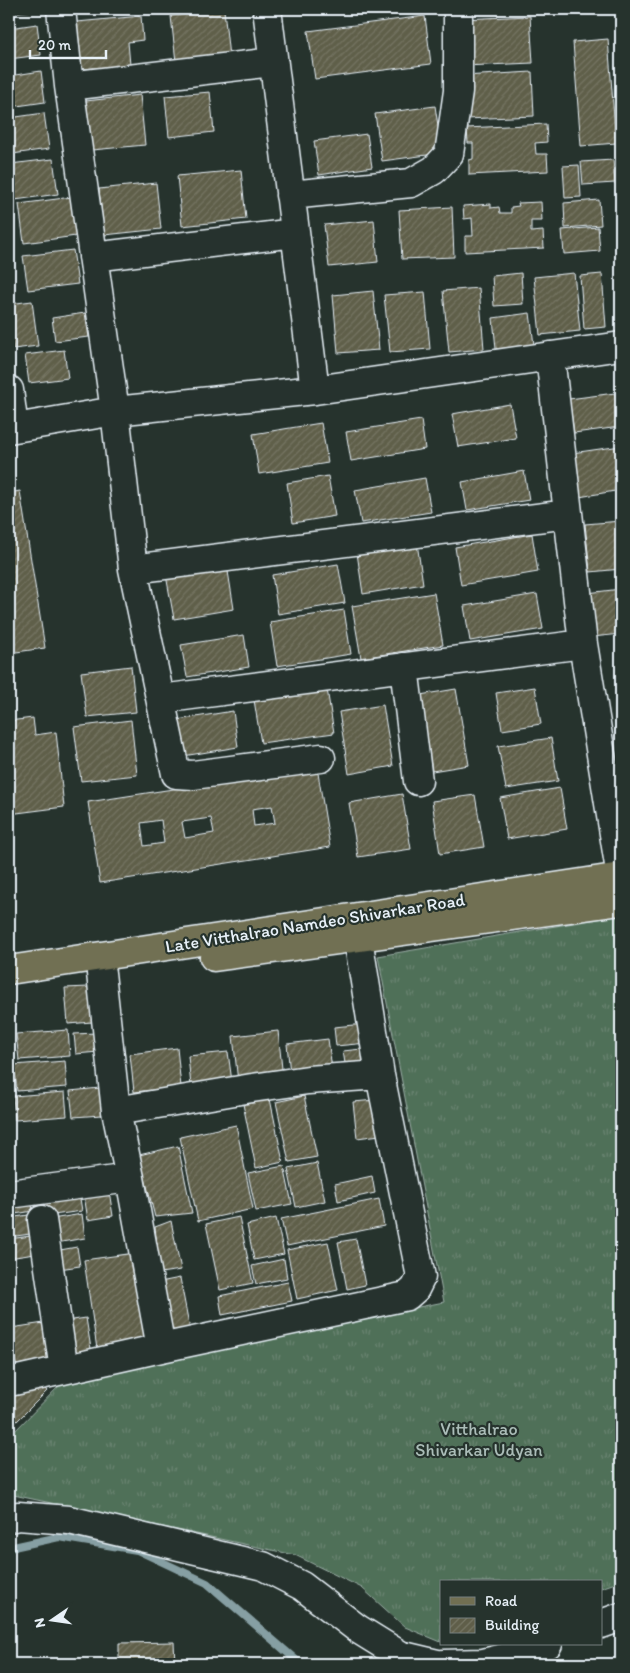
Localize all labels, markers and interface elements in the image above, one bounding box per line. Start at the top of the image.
scale bar [30,28,106,60]
text: 20 m [38,36,72,54]
street label: Late Vitthalrao Namdeo Shivarkar Road [164,888,467,958]
park label: Vitthalrao Shivarkar Udyan [415,1418,543,1461]
legend [440,1580,602,1646]
text: Road [485,1592,518,1610]
north arrow [28,1596,78,1646]
text: N [30,1616,49,1629]
text: Building [485,1616,539,1634]

